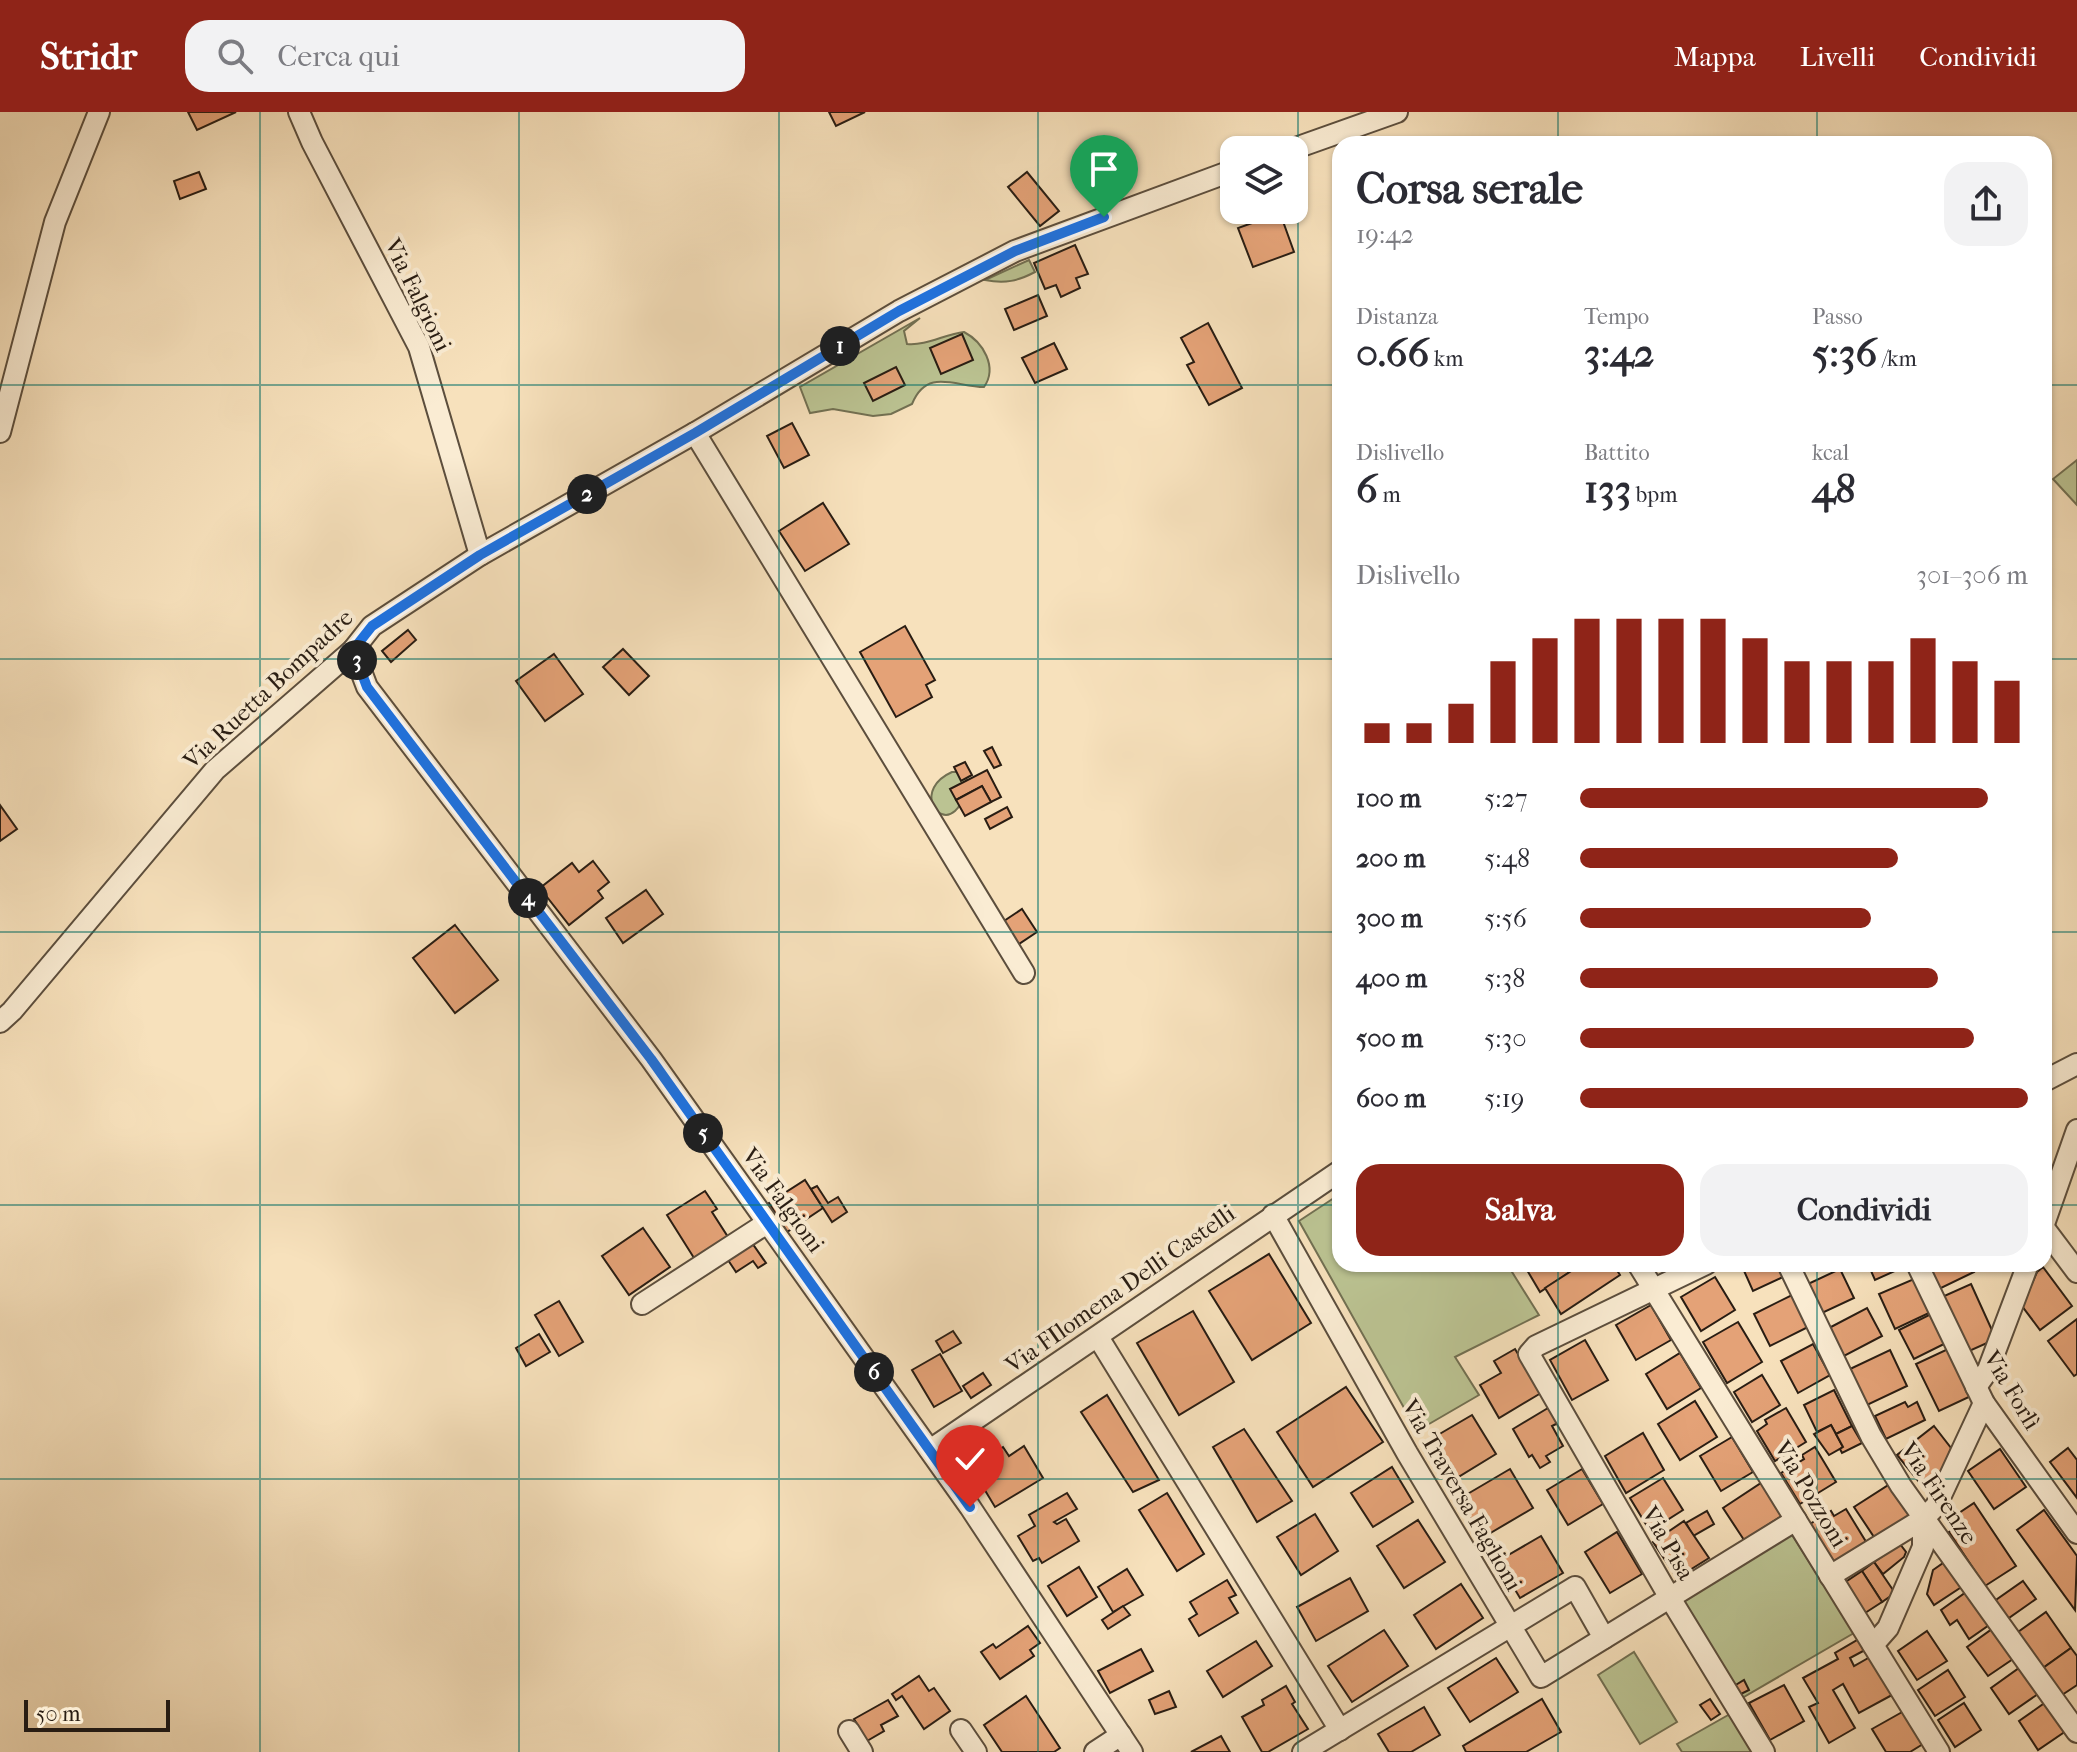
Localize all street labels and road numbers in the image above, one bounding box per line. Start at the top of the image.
street label: Via Falgioni [378,233,457,356]
street label: Via Ruetta Bompadre [177,603,359,775]
street label: Via Falgioni [735,1142,830,1258]
street label: Via FIlomena Delli Castelli [999,1199,1240,1380]
street label: Via Forlì [1977,1344,2047,1435]
street label: Via Traversa Faglioni [1395,1393,1528,1596]
street label: Via Pozzoni [1768,1435,1854,1552]
street label: Via Firenze [1894,1436,1983,1550]
street label: Via Pisa [1635,1500,1701,1586]

